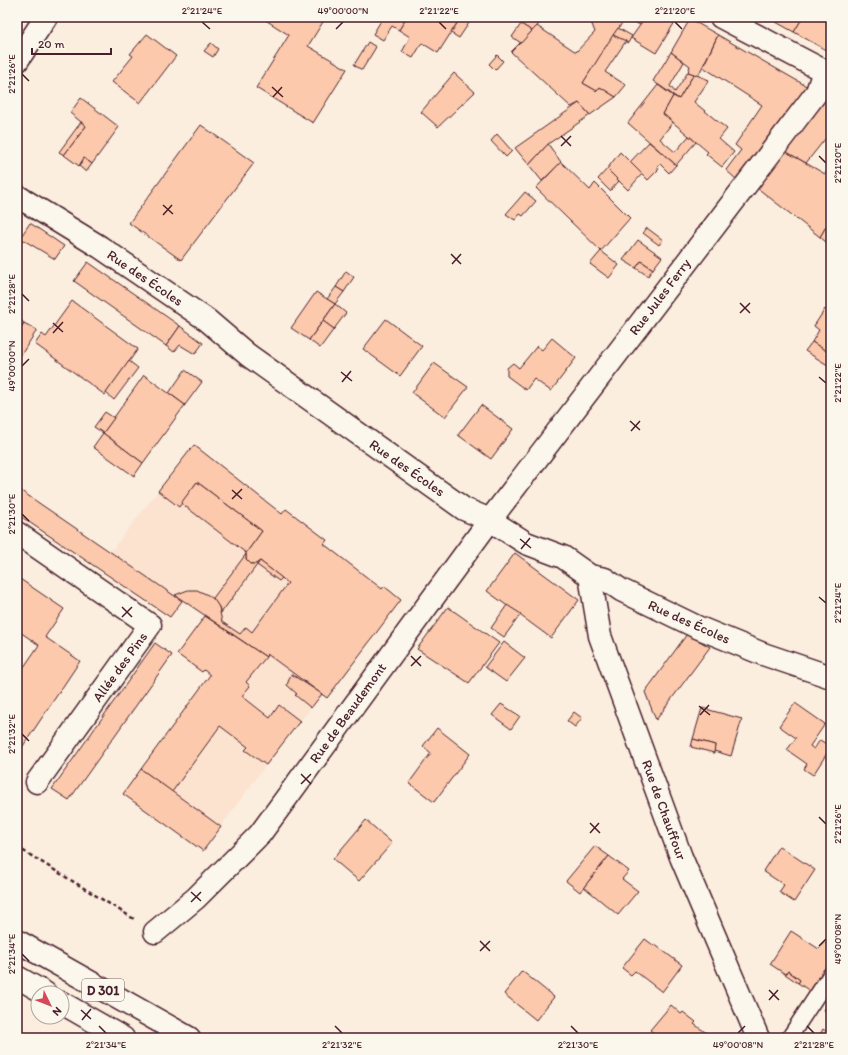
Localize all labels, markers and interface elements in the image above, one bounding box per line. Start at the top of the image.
text: 2°21'24"E [182,4,223,17]
text: 49°00'00"N [317,4,369,17]
text: 2°21'22"E [419,4,459,17]
text: 2°21'20"E [655,4,696,17]
scale bar [32,30,111,56]
text: 20 m [38,37,65,51]
text: 2°21'26"E [5,54,18,94]
text: 2°21'20"E [831,142,844,183]
street label: Rue des Écoles [104,246,186,310]
street label: Rue Jules Ferry [626,255,695,339]
text: 2°21'28"E [5,274,18,314]
text: 49°00'00"N [5,340,18,392]
text: 2°21'22"E [831,363,844,403]
street label: Rue des Écoles [366,436,448,500]
text: 2°21'30"E [5,493,18,534]
text: 2°21'24"E [831,582,844,623]
street label: Rue des Écoles [645,596,733,648]
street label: Allée des Pins [89,629,151,705]
street label: Rue de Beaudemont [306,659,390,767]
text: 2°21'32"E [5,714,18,754]
street label: Rue de Chauffour [638,758,690,863]
text: 2°21'26"E [831,804,844,844]
text: 49°00'08"N [831,914,844,964]
text: 2°21'34"E [5,933,18,974]
road number: D 301 [82,979,124,1001]
north arrow [30,985,70,1025]
text: N [50,1004,64,1019]
text: 2°21'34"E [86,1038,127,1051]
text: 2°21'32"E [322,1038,362,1051]
text: 2°21'30"E [558,1038,599,1051]
text: 49°00'08"N [713,1038,763,1051]
text: 2°21'28"E [794,1038,834,1051]

